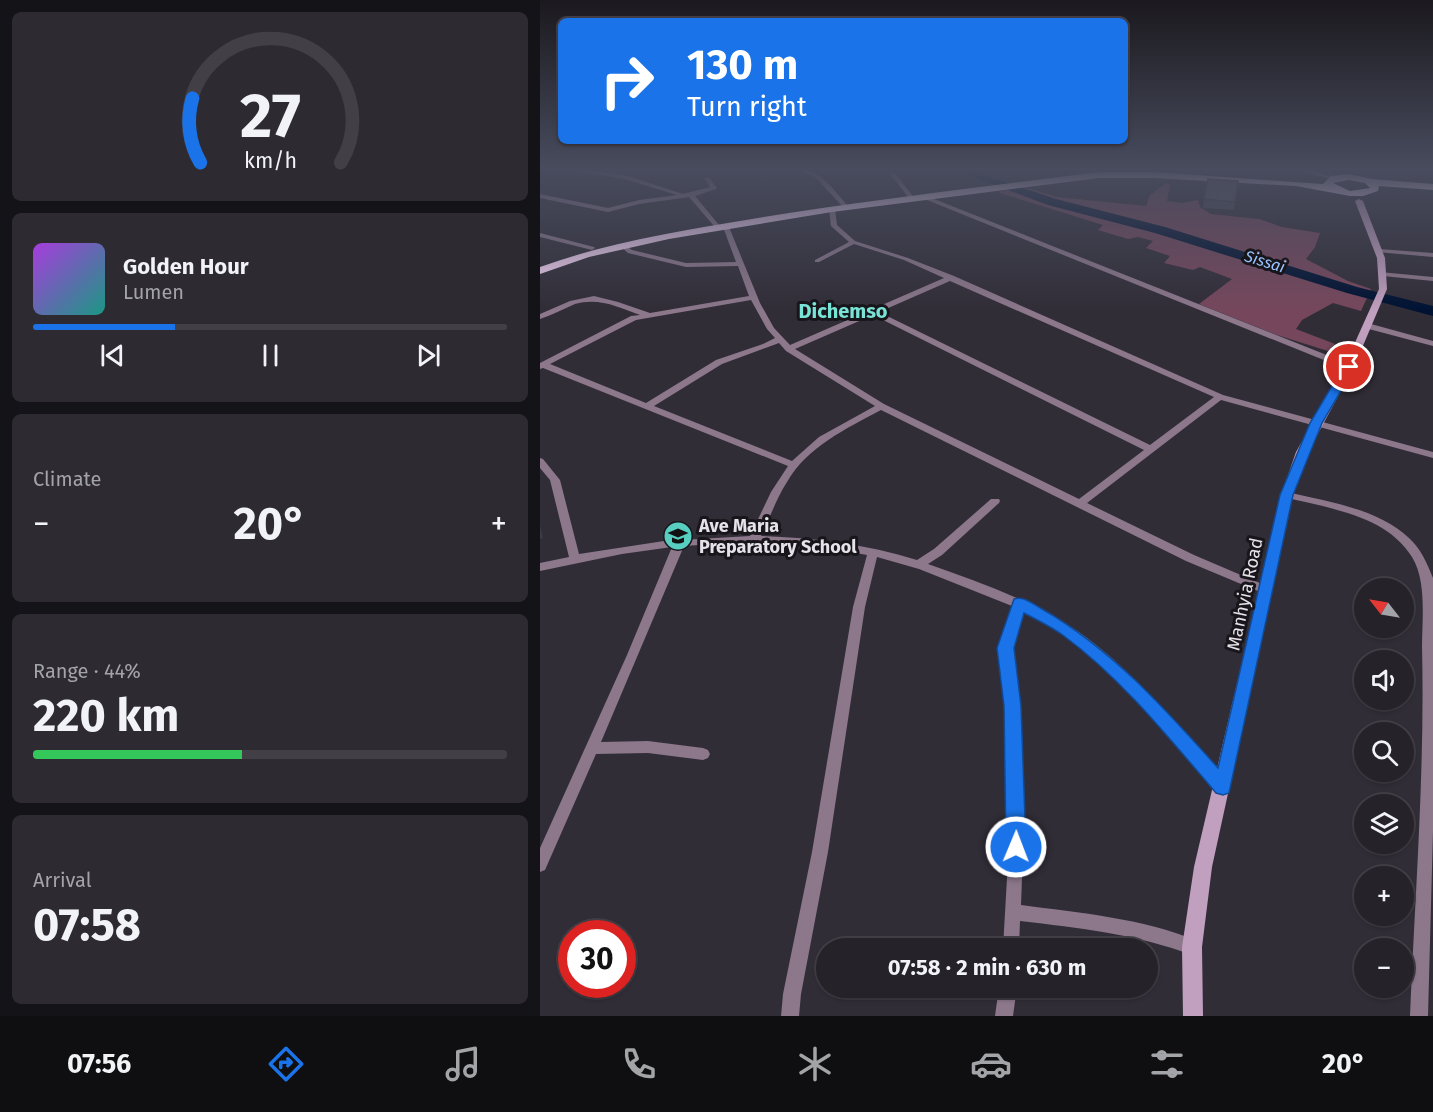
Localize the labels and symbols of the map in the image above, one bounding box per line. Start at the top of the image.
water label: Sissai [1241,246,1288,277]
district label: Dichemso [798,299,888,323]
pin [1323,341,1374,392]
place label: Ave Maria Preparatory School [698,515,857,558]
school or university icon: Ave Maria Preparatory School [662,520,694,552]
street label: Manhyia Road [1222,536,1268,652]
north arrow [1354,578,1414,638]
position arrow [984,815,1048,879]
speed limit sign: 30 [558,920,636,998]

